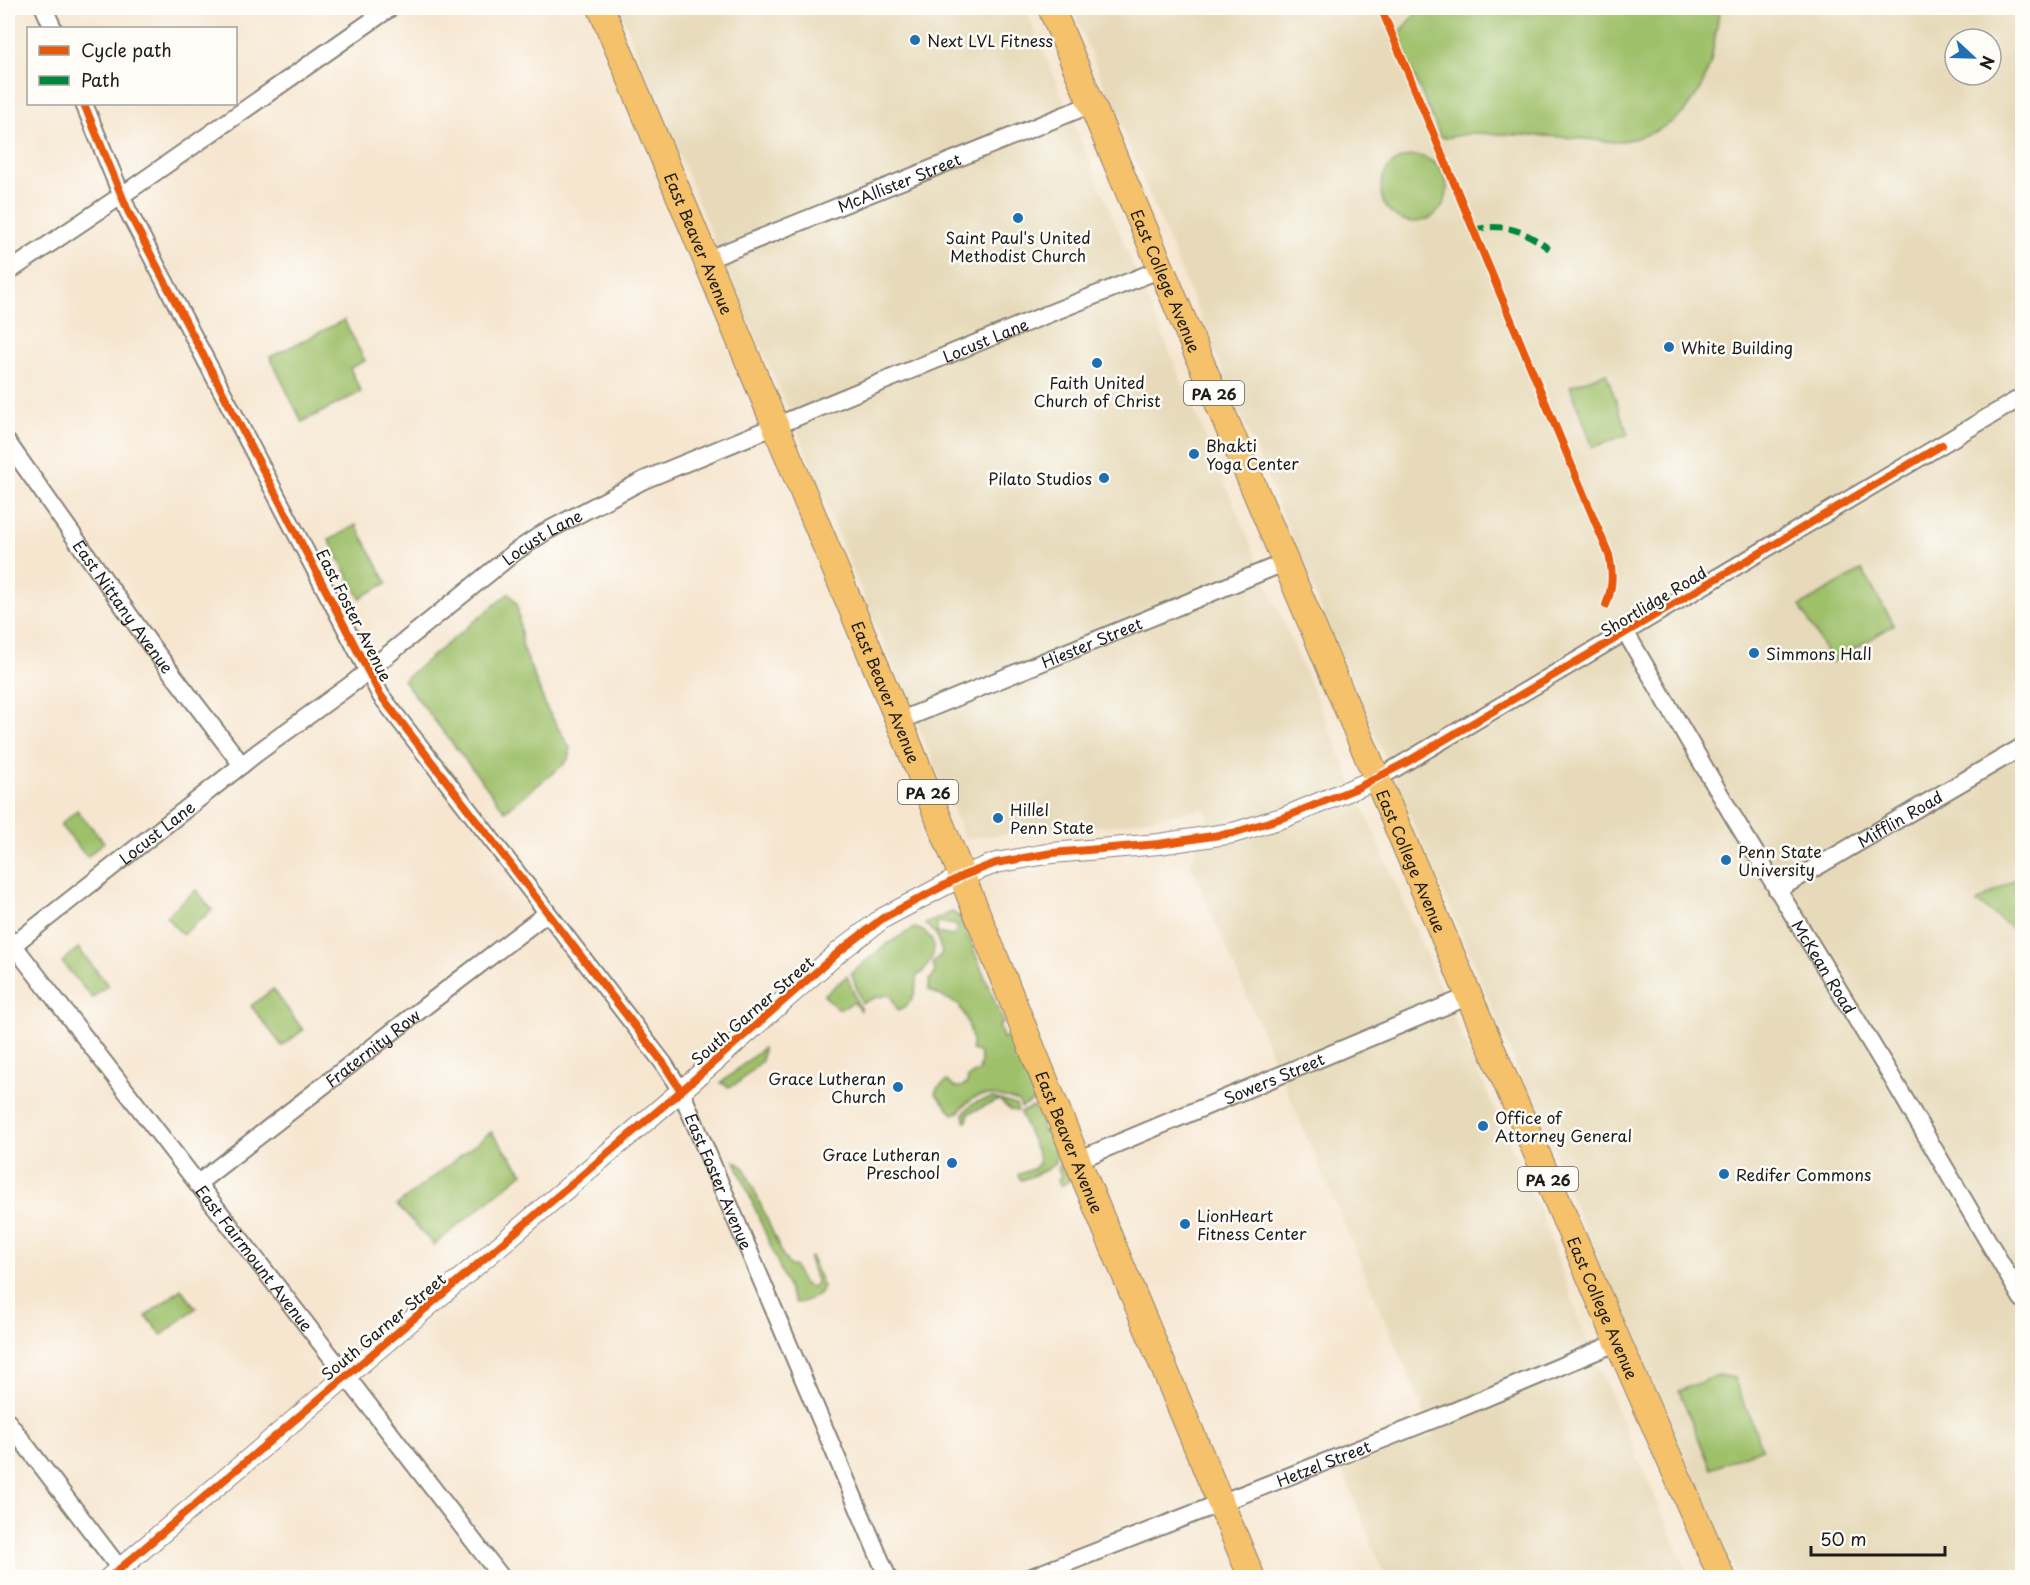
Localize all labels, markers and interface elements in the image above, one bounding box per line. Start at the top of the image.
legend [27,27,237,105]
north arrow [1943,27,2003,87]
place label: Next LVL Fitness [927,28,1053,52]
marker: Next LVL Fitness [908,33,922,47]
text: Cycle path [81,36,172,63]
text: N [1974,53,2001,73]
text: Path [81,66,120,93]
street label: McAllister Street [834,146,964,218]
street label: East Beaver Avenue [659,169,740,318]
street label: East College Avenue [1125,205,1207,356]
marker: Saint Paul's United Methodist Church [1011,211,1025,225]
place label: Saint Paul's United Methodist Church [945,225,1091,267]
street label: Locust Lane [939,311,1032,368]
place label: White Building [1681,335,1793,359]
marker: White Building [1662,340,1676,354]
marker: Faith United Church of Christ [1090,356,1104,370]
place label: Faith United Church of Christ [1033,370,1161,412]
road number: PA 26 [1184,381,1244,405]
place label: Bhakti Yoga Center [1206,433,1299,475]
marker: Bhakti Yoga Center [1187,447,1201,461]
place label: Pilato Studios [988,466,1092,490]
marker: Pilato Studios [1097,471,1111,485]
street label: Locust Lane [496,503,586,570]
street label: East Nittany Avenue [68,534,180,678]
street label: East Foster Avenue [311,544,399,686]
street label: Shortlidge Road [1595,560,1711,642]
street label: Hiester Street [1037,610,1146,673]
street label: East Beaver Avenue [846,617,927,767]
place label: Simmons Hall [1766,641,1872,665]
marker: Simmons Hall [1747,646,1761,660]
road number: PA 26 [898,780,958,804]
street label: Mifflin Road [1853,784,1947,853]
street label: East College Avenue [1371,786,1453,936]
street label: Locust Lane [113,795,200,870]
place label: Hillel Penn State [1010,797,1094,839]
marker: Hillel Penn State [991,811,1005,825]
place label: Penn State University [1738,839,1822,881]
marker: Penn State University [1719,853,1733,867]
street label: McKean Road [1786,915,1862,1018]
street label: South Garner Street [685,949,819,1070]
street label: Fraternity Row [320,1002,425,1092]
street label: Sowers Street [1219,1046,1328,1110]
place label: Grace Lutheran Church [768,1066,886,1108]
street label: East Beaver Avenue [1030,1067,1110,1217]
marker: Grace Lutheran Church [891,1080,905,1094]
place label: Office of Attorney General [1495,1105,1632,1147]
street label: East Foster Avenue [680,1109,759,1253]
marker: Office of Attorney General [1476,1119,1490,1133]
place label: Grace Lutheran Preschool [822,1142,940,1184]
marker: Grace Lutheran Preschool [945,1156,959,1170]
place label: Redifer Commons [1736,1162,1871,1186]
road number: PA 26 [1518,1167,1578,1191]
marker: Redifer Commons [1717,1167,1731,1181]
street label: East Fairmount Avenue [191,1180,319,1336]
place label: LionHeart Fitness Center [1197,1203,1307,1245]
marker: LionHeart Fitness Center [1178,1217,1192,1231]
street label: East College Avenue [1562,1232,1645,1383]
street label: South Garner Street [316,1266,451,1385]
street label: Hetzel Street [1273,1433,1374,1492]
scale bar [1811,1519,1944,1557]
text: 50 m [1820,1525,1867,1552]

